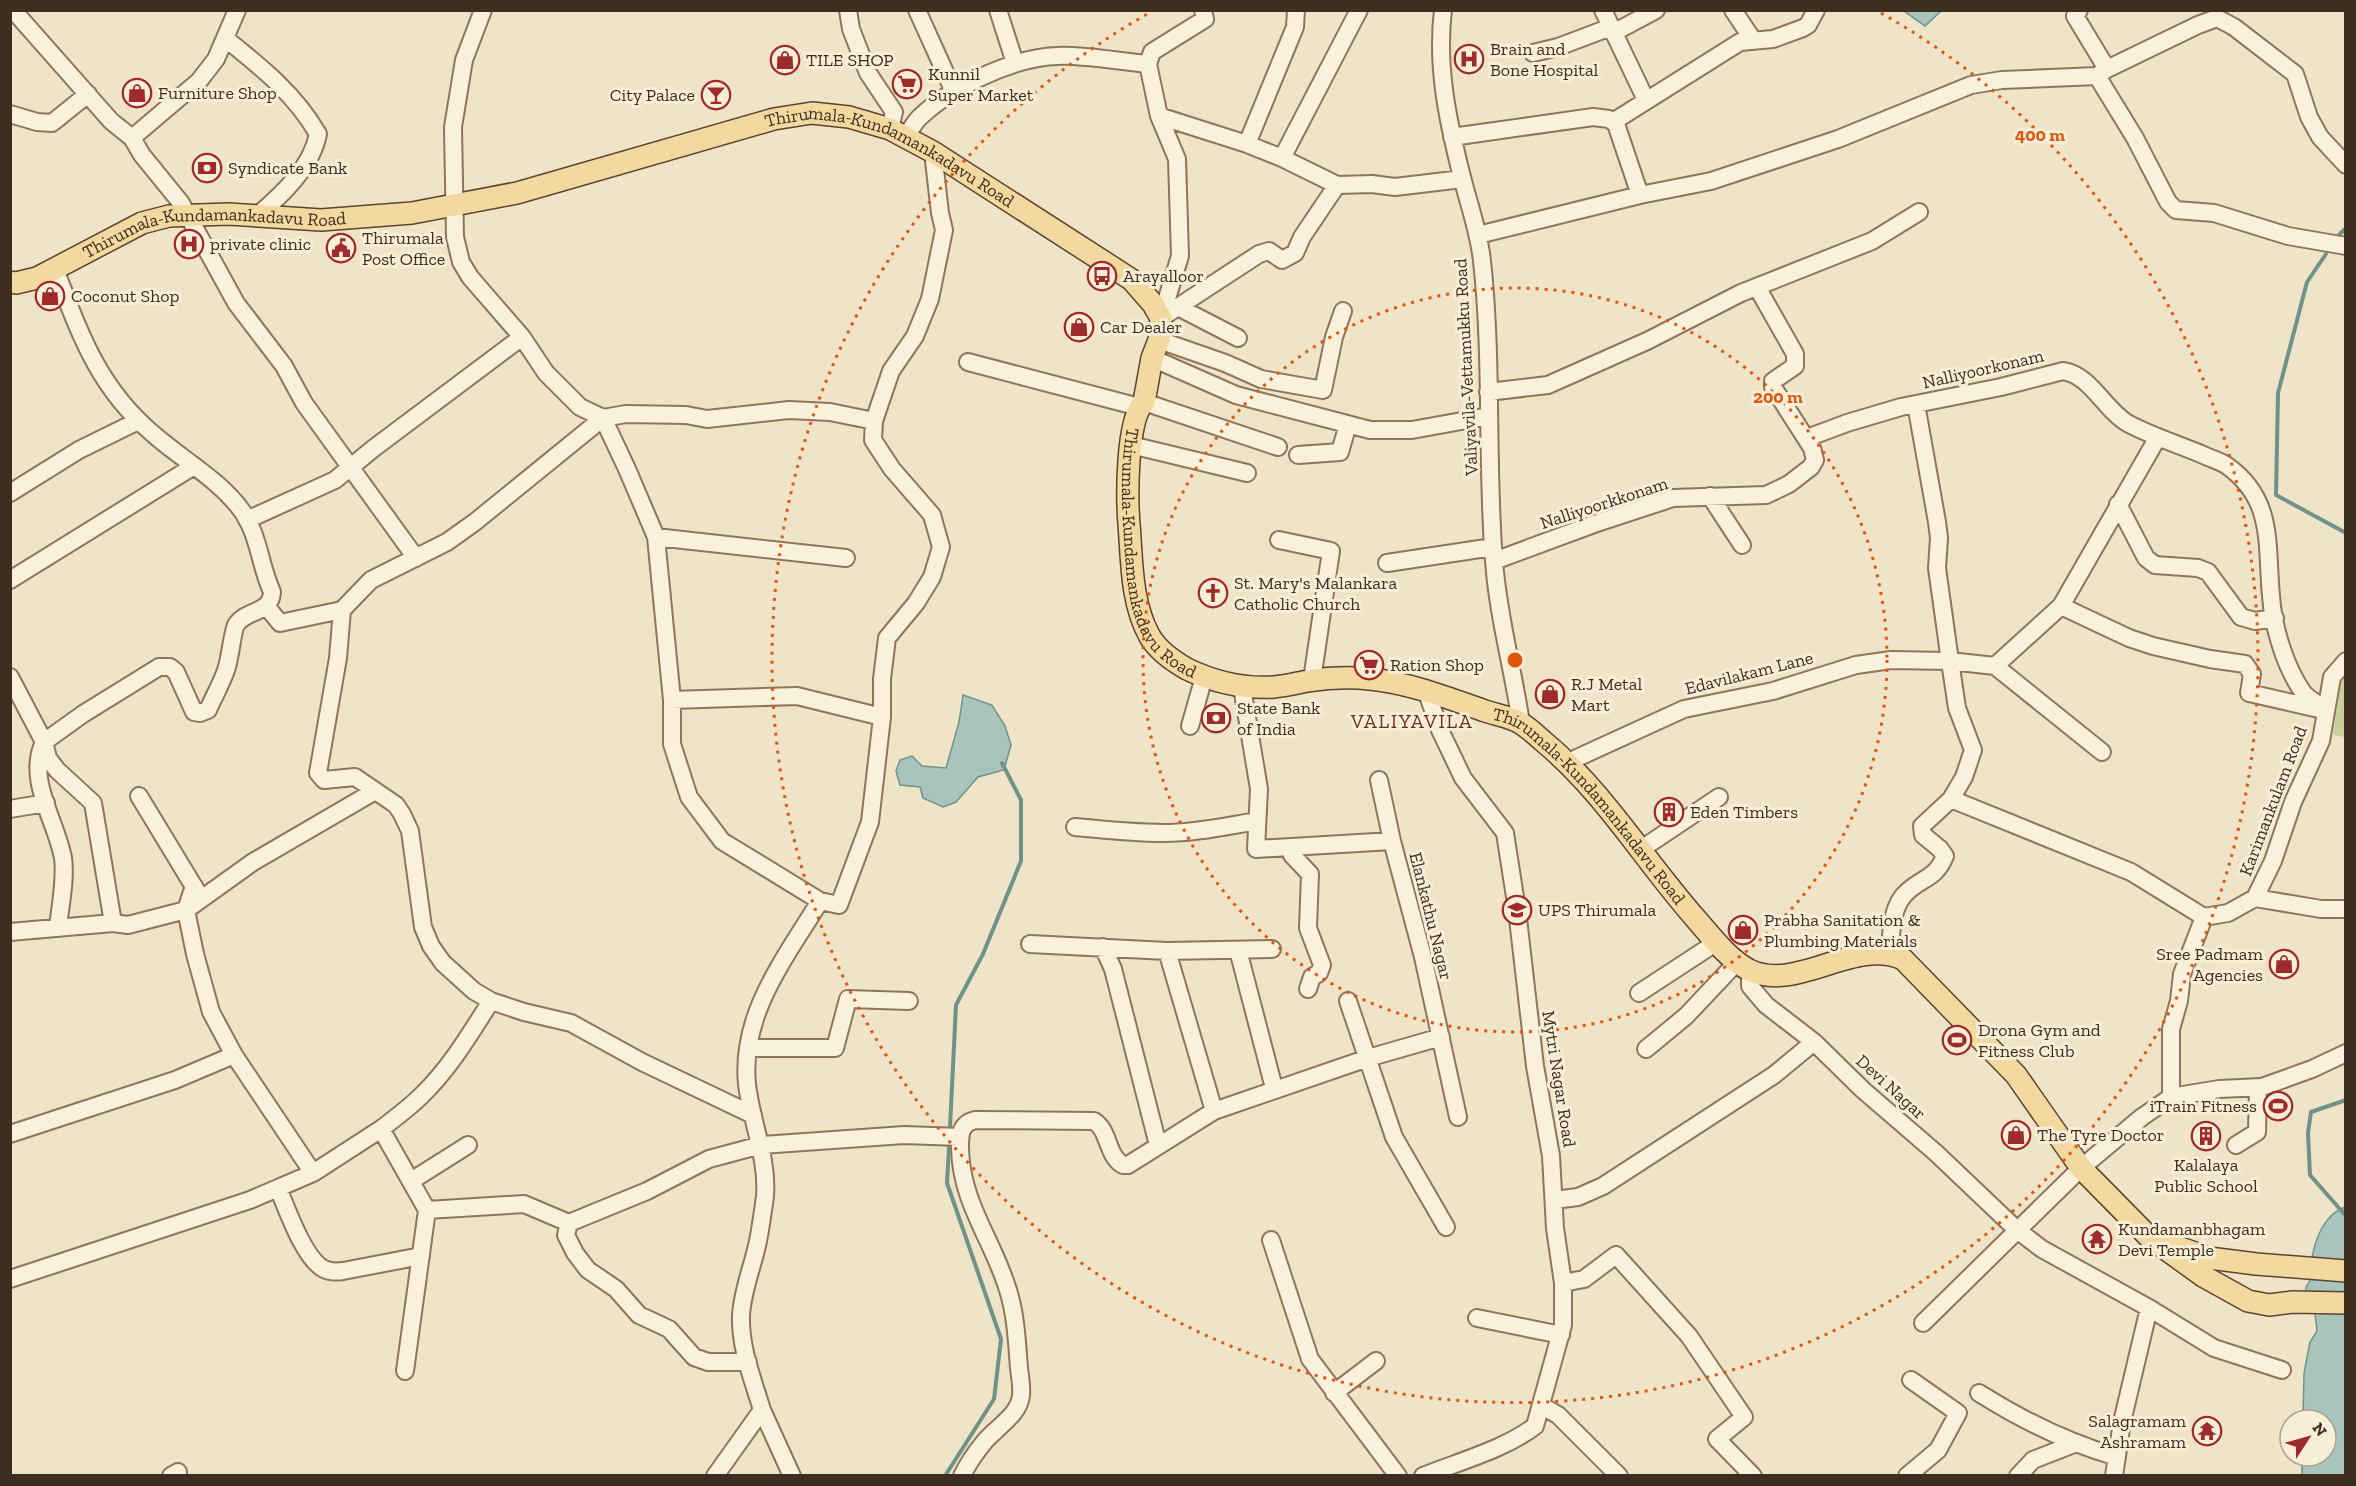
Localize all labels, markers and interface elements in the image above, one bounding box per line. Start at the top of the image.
place label: Brain and Bone Hospital [1490,38,1599,81]
hospital icon: Brain and Bone Hospital [1453,43,1485,75]
shop icon: TILE SHOP [769,44,801,76]
place label: TILE SHOP [806,49,894,71]
place label: Kunnil Super Market [928,63,1034,106]
supermarket icon: Kunnil Super Market [891,68,923,100]
shop icon: Furniture Shop [121,77,153,109]
bar icon: City Palace [700,79,732,111]
place label: Furniture Shop [158,82,277,104]
place label: City Palace [610,84,695,106]
street label: Thirumala-Kundamankadavu Road [762,102,1018,212]
text: 400 m [2015,124,2065,146]
bank icon: Syndicate Bank [191,152,223,184]
place label: Syndicate Bank [228,157,348,179]
street label: Thirumala-Kundamankadavu Road [79,203,347,263]
place label: Thirumala Post Office [362,227,445,270]
hospital icon: private clinic [173,228,205,260]
public building icon: Thirumala Post Office [325,232,357,264]
place label: private clinic [210,233,311,255]
street label: Valiyavila-Vettamukku Road [1449,258,1483,477]
bus stop icon: Arayalloor [1086,260,1118,292]
place label: Arayalloor [1123,265,1204,287]
shop icon: Coconut Shop [34,280,66,312]
place label: Coconut Shop [71,285,179,307]
shop icon: Car Dealer [1063,311,1095,343]
place label: Car Dealer [1100,316,1182,338]
street label: Nalliyoorkonam [1920,344,2046,394]
text: 200 m [1753,386,1803,408]
street label: Thirumala-Kundamankadavu Road [1117,426,1200,683]
street label: Nalliyoorkkonam [1537,472,1671,534]
place label: St. Mary's Malankara Catholic Church [1234,572,1398,615]
church icon: St. Mary's Malankara Catholic Church [1197,577,1229,609]
street label: Edavilakam Lane [1683,646,1815,700]
supermarket icon: Ration Shop [1353,649,1385,681]
centre of rings [1505,650,1525,670]
place label: Ration Shop [1390,654,1484,676]
place label: R.J Metal Mart [1571,673,1642,716]
shop icon: R.J Metal Mart [1534,678,1566,710]
place label: State Bank of India [1237,697,1321,740]
bank icon: State Bank of India [1200,702,1232,734]
street label: Thirumala-Kundamankadavu Road [1490,703,1690,909]
district label: VALIYAVILA [1350,709,1473,733]
street label: Karimankulam Road [2234,723,2312,879]
building icon: Eden Timbers [1653,796,1685,828]
place label: Eden Timbers [1690,801,1798,823]
street label: Elankathu Nagar [1404,850,1458,982]
school or university icon: UPS Thirumala [1501,894,1533,926]
place label: UPS Thirumala [1538,899,1657,921]
place label: Prabha Sanitation & Plumbing Materials [1764,909,1921,952]
shop icon: Prabha Sanitation & Plumbing Materials [1727,914,1759,946]
place label: Sree Padmam Agencies [2156,943,2263,986]
shop icon: Sree Padmam Agencies [2268,948,2300,980]
street label: Mytri Nagar Road [1537,1009,1581,1149]
place label: Drona Gym and Fitness Club [1978,1019,2101,1062]
sports icon: Drona Gym and Fitness Club [1941,1024,1973,1056]
street label: Devi Nagar [1851,1050,1931,1124]
sports icon: iTrain Fitness [2262,1090,2294,1122]
place label: iTrain Fitness [2149,1095,2257,1117]
shop icon: The Tyre Doctor [2000,1119,2032,1151]
building icon: Kalalaya Public School [2190,1120,2222,1152]
place label: The Tyre Doctor [2037,1124,2164,1146]
place label: Kalalaya Public School [2154,1154,2258,1197]
place label: Kundamanbhagam Devi Temple [2118,1218,2266,1261]
temple icon: Kundamanbhagam Devi Temple [2081,1223,2113,1255]
north arrow [2278,1408,2338,1468]
place label: Salagramam Ashramam [2088,1410,2186,1453]
temple icon: Salagramam Ashramam [2191,1415,2223,1447]
text: N [2308,1419,2331,1440]

